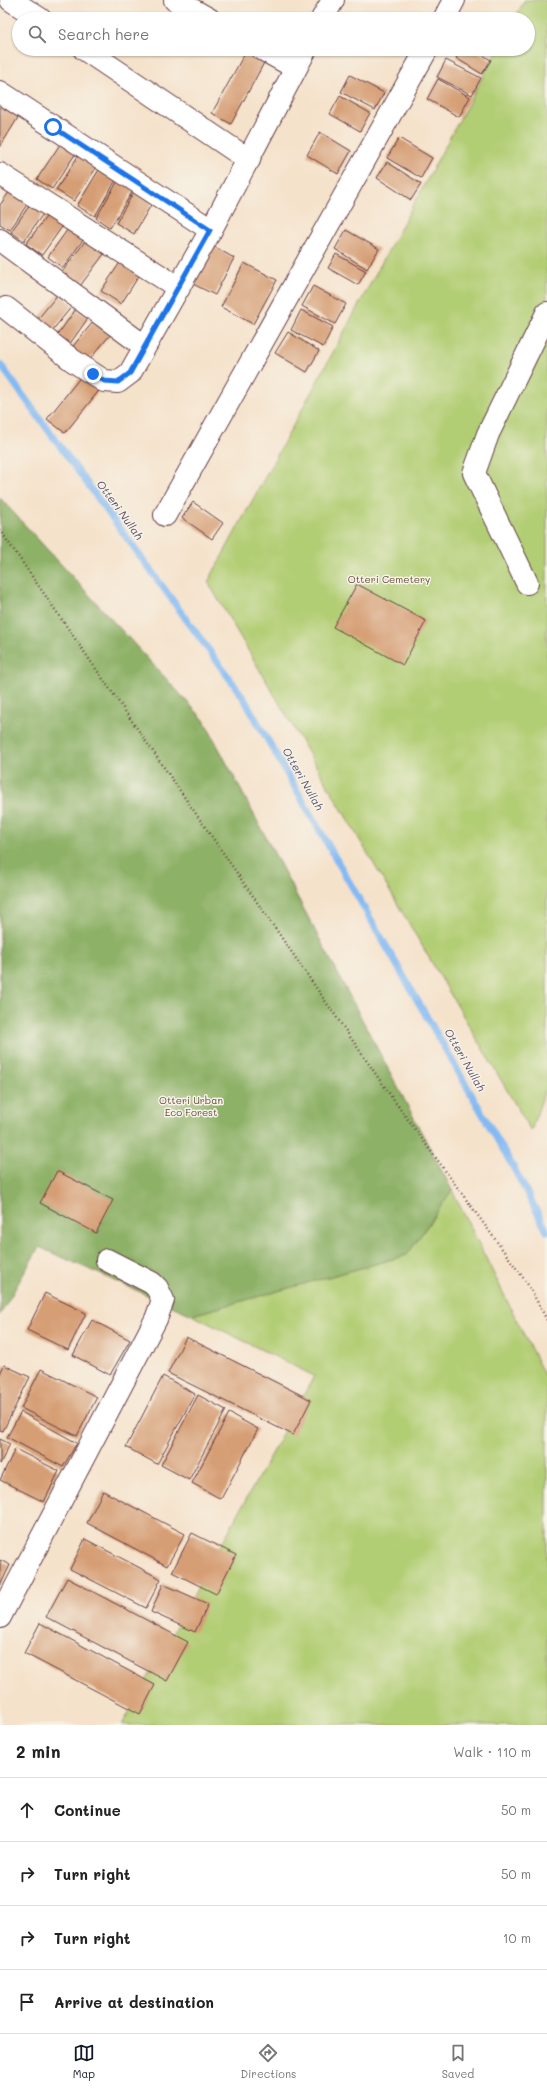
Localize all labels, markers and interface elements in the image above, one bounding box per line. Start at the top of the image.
search box [12,12,535,56]
icon: search [26,23,48,45]
text: Search here [58,24,149,44]
route start [44,118,62,136]
route end [84,365,102,383]
water label: Otteri Nullah [94,477,147,543]
park label: Otteri Cemetery [348,572,430,586]
water label: Otteri Nullah [279,745,328,813]
water label: Otteri Nullah [441,1026,490,1094]
park label: Otteri Urban Eco Forest [159,1093,223,1119]
text: 2 min [16,1740,61,1762]
text: Walk · 110 m [453,1743,531,1760]
icon: ahead [16,1799,38,1821]
text: Continue [54,1800,121,1820]
text: 50 m [501,1801,531,1818]
icon: right [16,1863,38,1885]
text: Turn right [54,1864,131,1884]
text: 50 m [501,1865,531,1882]
icon: right [16,1927,38,1949]
text: Turn right [54,1928,131,1948]
text: 10 m [503,1929,531,1946]
icon: arrive [16,1991,38,2013]
text: Arrive at destination [54,1992,214,2012]
tab: Map [73,2042,95,2081]
tab: Directions [240,2042,296,2081]
tab: Saved [442,2042,474,2081]

